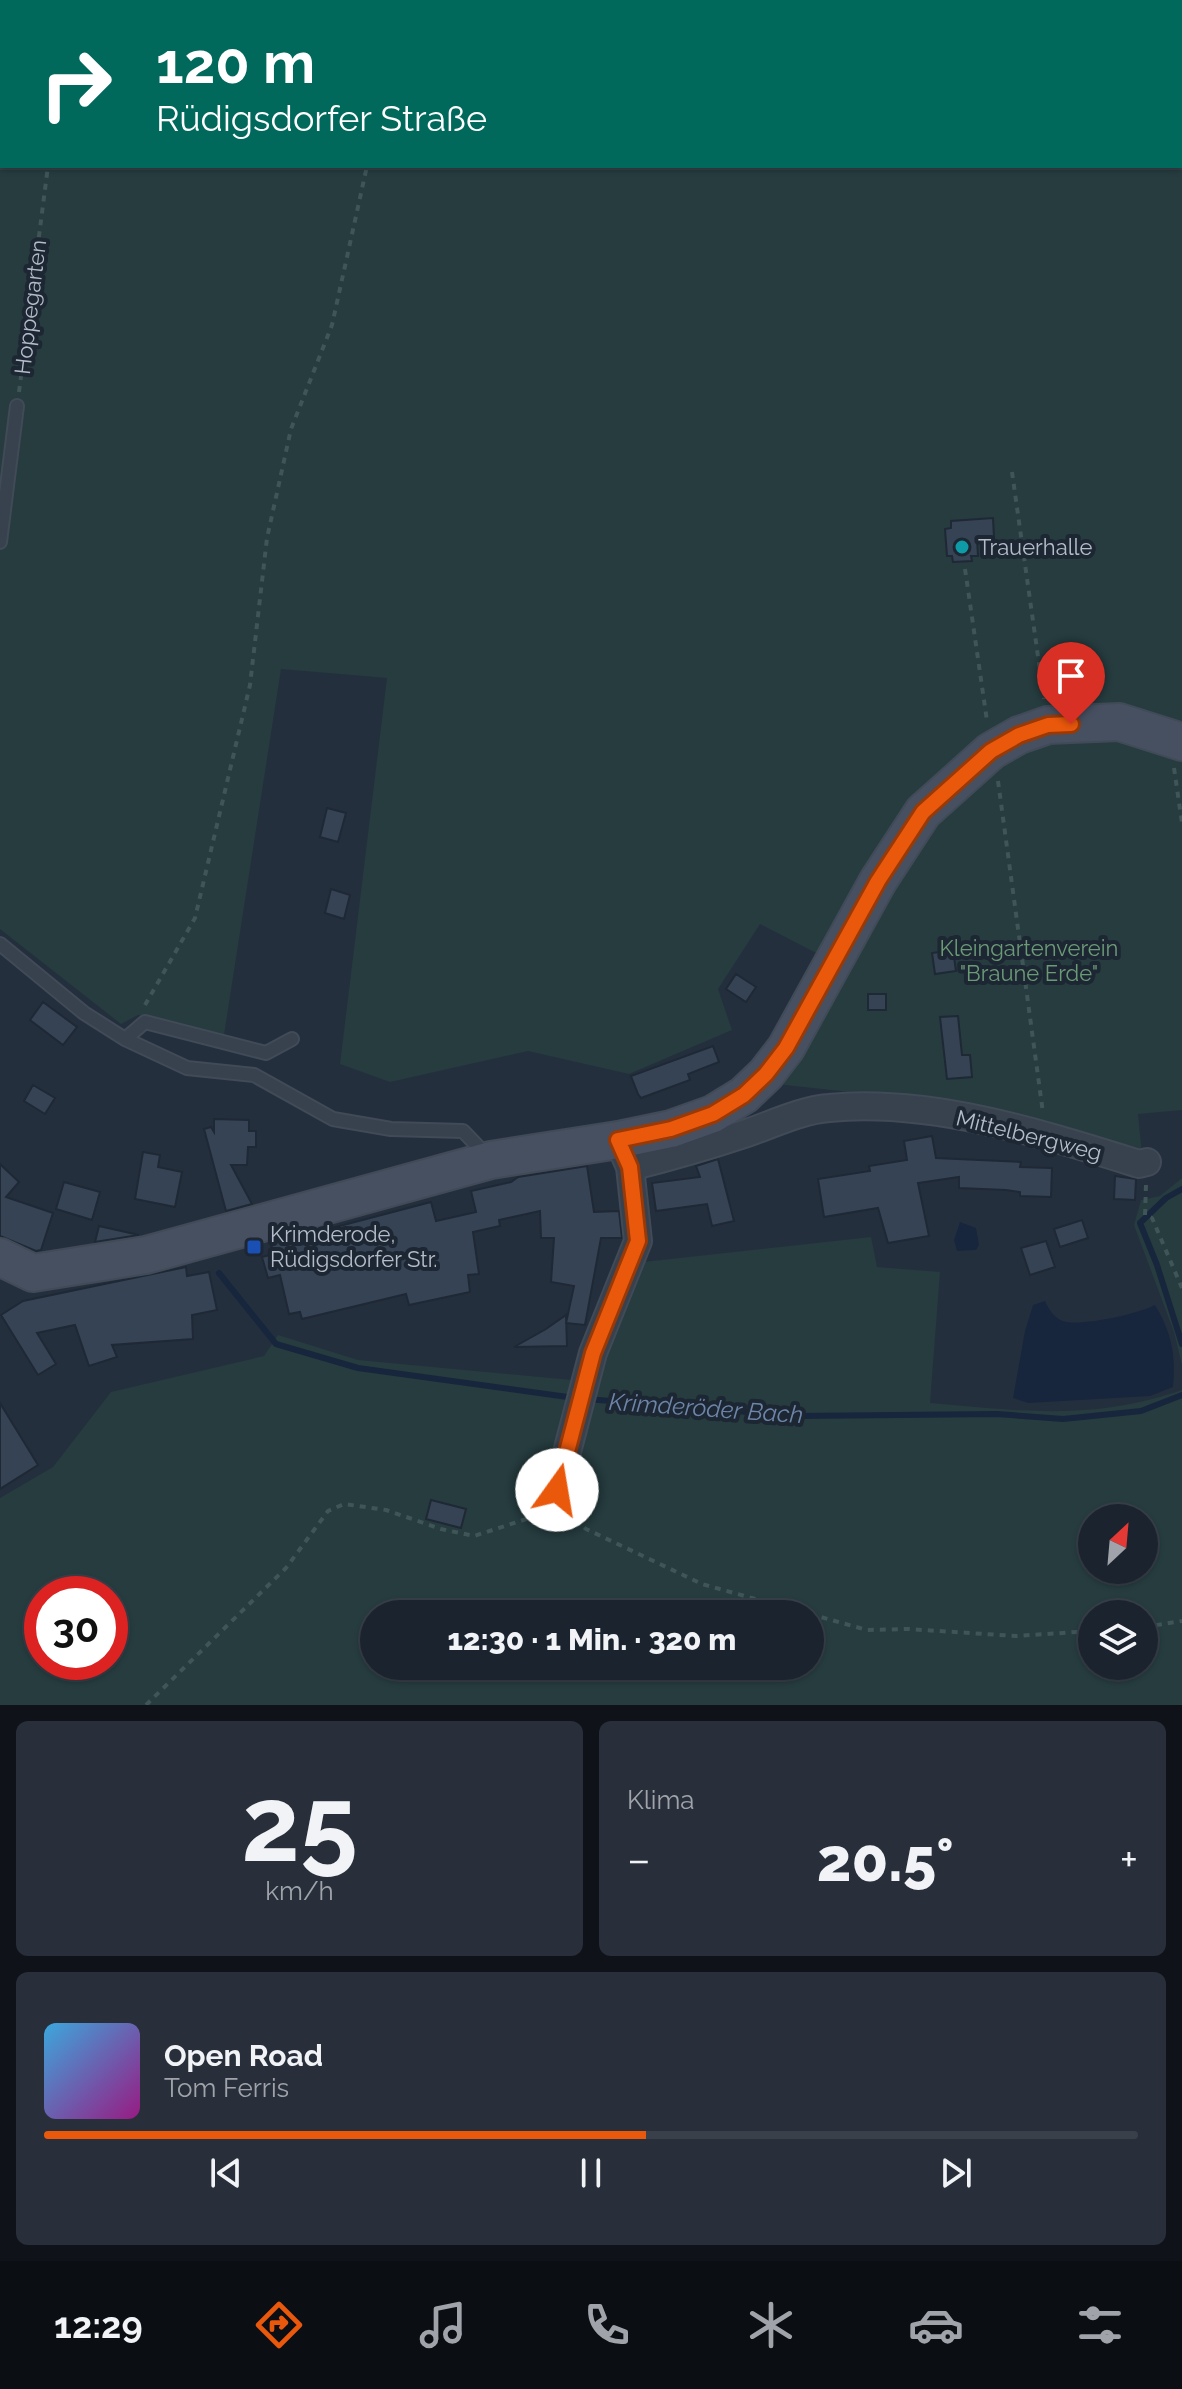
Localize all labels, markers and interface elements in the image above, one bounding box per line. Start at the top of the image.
text: 120 m [156,30,315,96]
icon: right [24,32,128,136]
text: Rüdigsdorfer Straße [156,97,487,139]
street label: Hoppegarten [9,238,51,376]
place label: Trauerhalle [978,534,1093,560]
marker: Trauerhalle [953,538,971,556]
pin [1037,642,1105,724]
icon: arrive [1049,654,1093,698]
park label: Kleingartenverein "Braune Erde" [940,935,1118,986]
street label: Mittelbergweg [954,1104,1104,1166]
place label: Krimderode, Rüdigsdorfer Str. [270,1221,437,1272]
marker: Krimderode, Rüdigsdorfer Str. [245,1238,263,1256]
water label: Krimderöder Bach [608,1387,804,1429]
position arrow [515,1448,599,1532]
north arrow [1078,1504,1158,1584]
map controls [1078,1504,1158,1680]
speed limit sign: 30 [24,1576,128,1680]
button: layers [1078,1600,1158,1680]
text: 12:30 · 1 Min. · 320 m [448,1622,736,1657]
text: 25 [241,1763,358,1885]
text: Klima [627,1785,695,1815]
text: 20.5° [817,1825,954,1895]
text: − [627,1834,651,1885]
text: + [1120,1834,1138,1885]
text: km/h [265,1876,334,1906]
text: Open Road [164,2038,323,2073]
text: Tom Ferris [164,2073,289,2103]
icon: previous [204,2151,248,2195]
icon: pause [569,2151,613,2195]
icon: next [934,2151,978,2195]
icon: directions [251,2297,307,2353]
icon: music [415,2297,471,2353]
icon: phone [579,2297,635,2353]
icon: climate [743,2297,799,2353]
icon: car [908,2297,964,2353]
icon: filters [1072,2297,1128,2353]
text: 12:29 [54,2304,143,2346]

